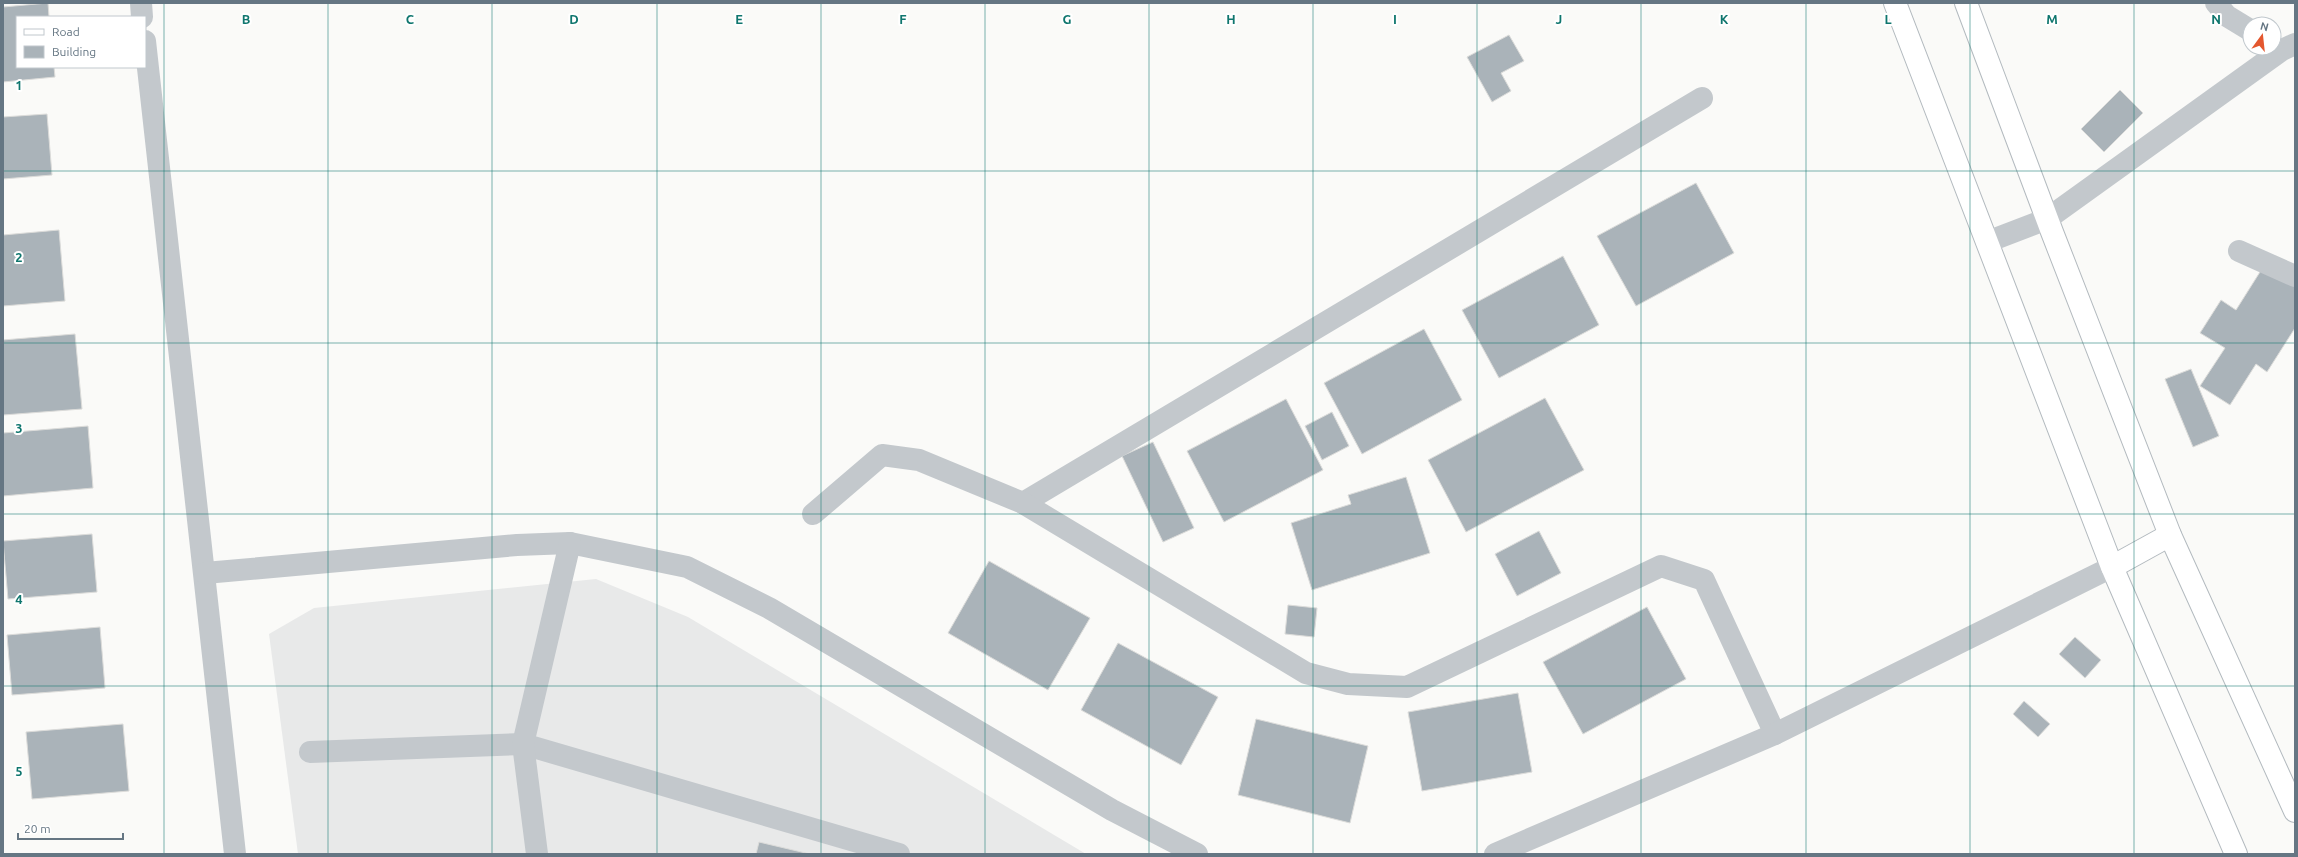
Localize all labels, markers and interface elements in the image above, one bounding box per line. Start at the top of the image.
text: B [242,12,251,26]
text: C [406,12,415,26]
text: D [569,12,579,26]
text: E [735,12,743,26]
text: F [899,12,907,26]
text: G [1063,12,1072,26]
text: H [1226,12,1236,26]
text: I [1393,12,1397,26]
text: J [1556,12,1562,26]
text: K [1720,12,1729,26]
text: L [1884,12,1892,26]
text: M [2046,12,2058,26]
text: N [2211,12,2221,26]
legend [16,16,146,68]
north arrow [2242,16,2282,56]
text: N [2259,19,2270,33]
text: Road [52,25,80,38]
text: Building [52,45,96,58]
text: 1 [15,78,23,92]
text: 2 [15,250,23,264]
text: 3 [15,421,23,435]
text: 4 [15,592,23,606]
text: 5 [15,764,23,778]
scale bar [18,815,123,841]
text: 20 m [24,822,51,835]

